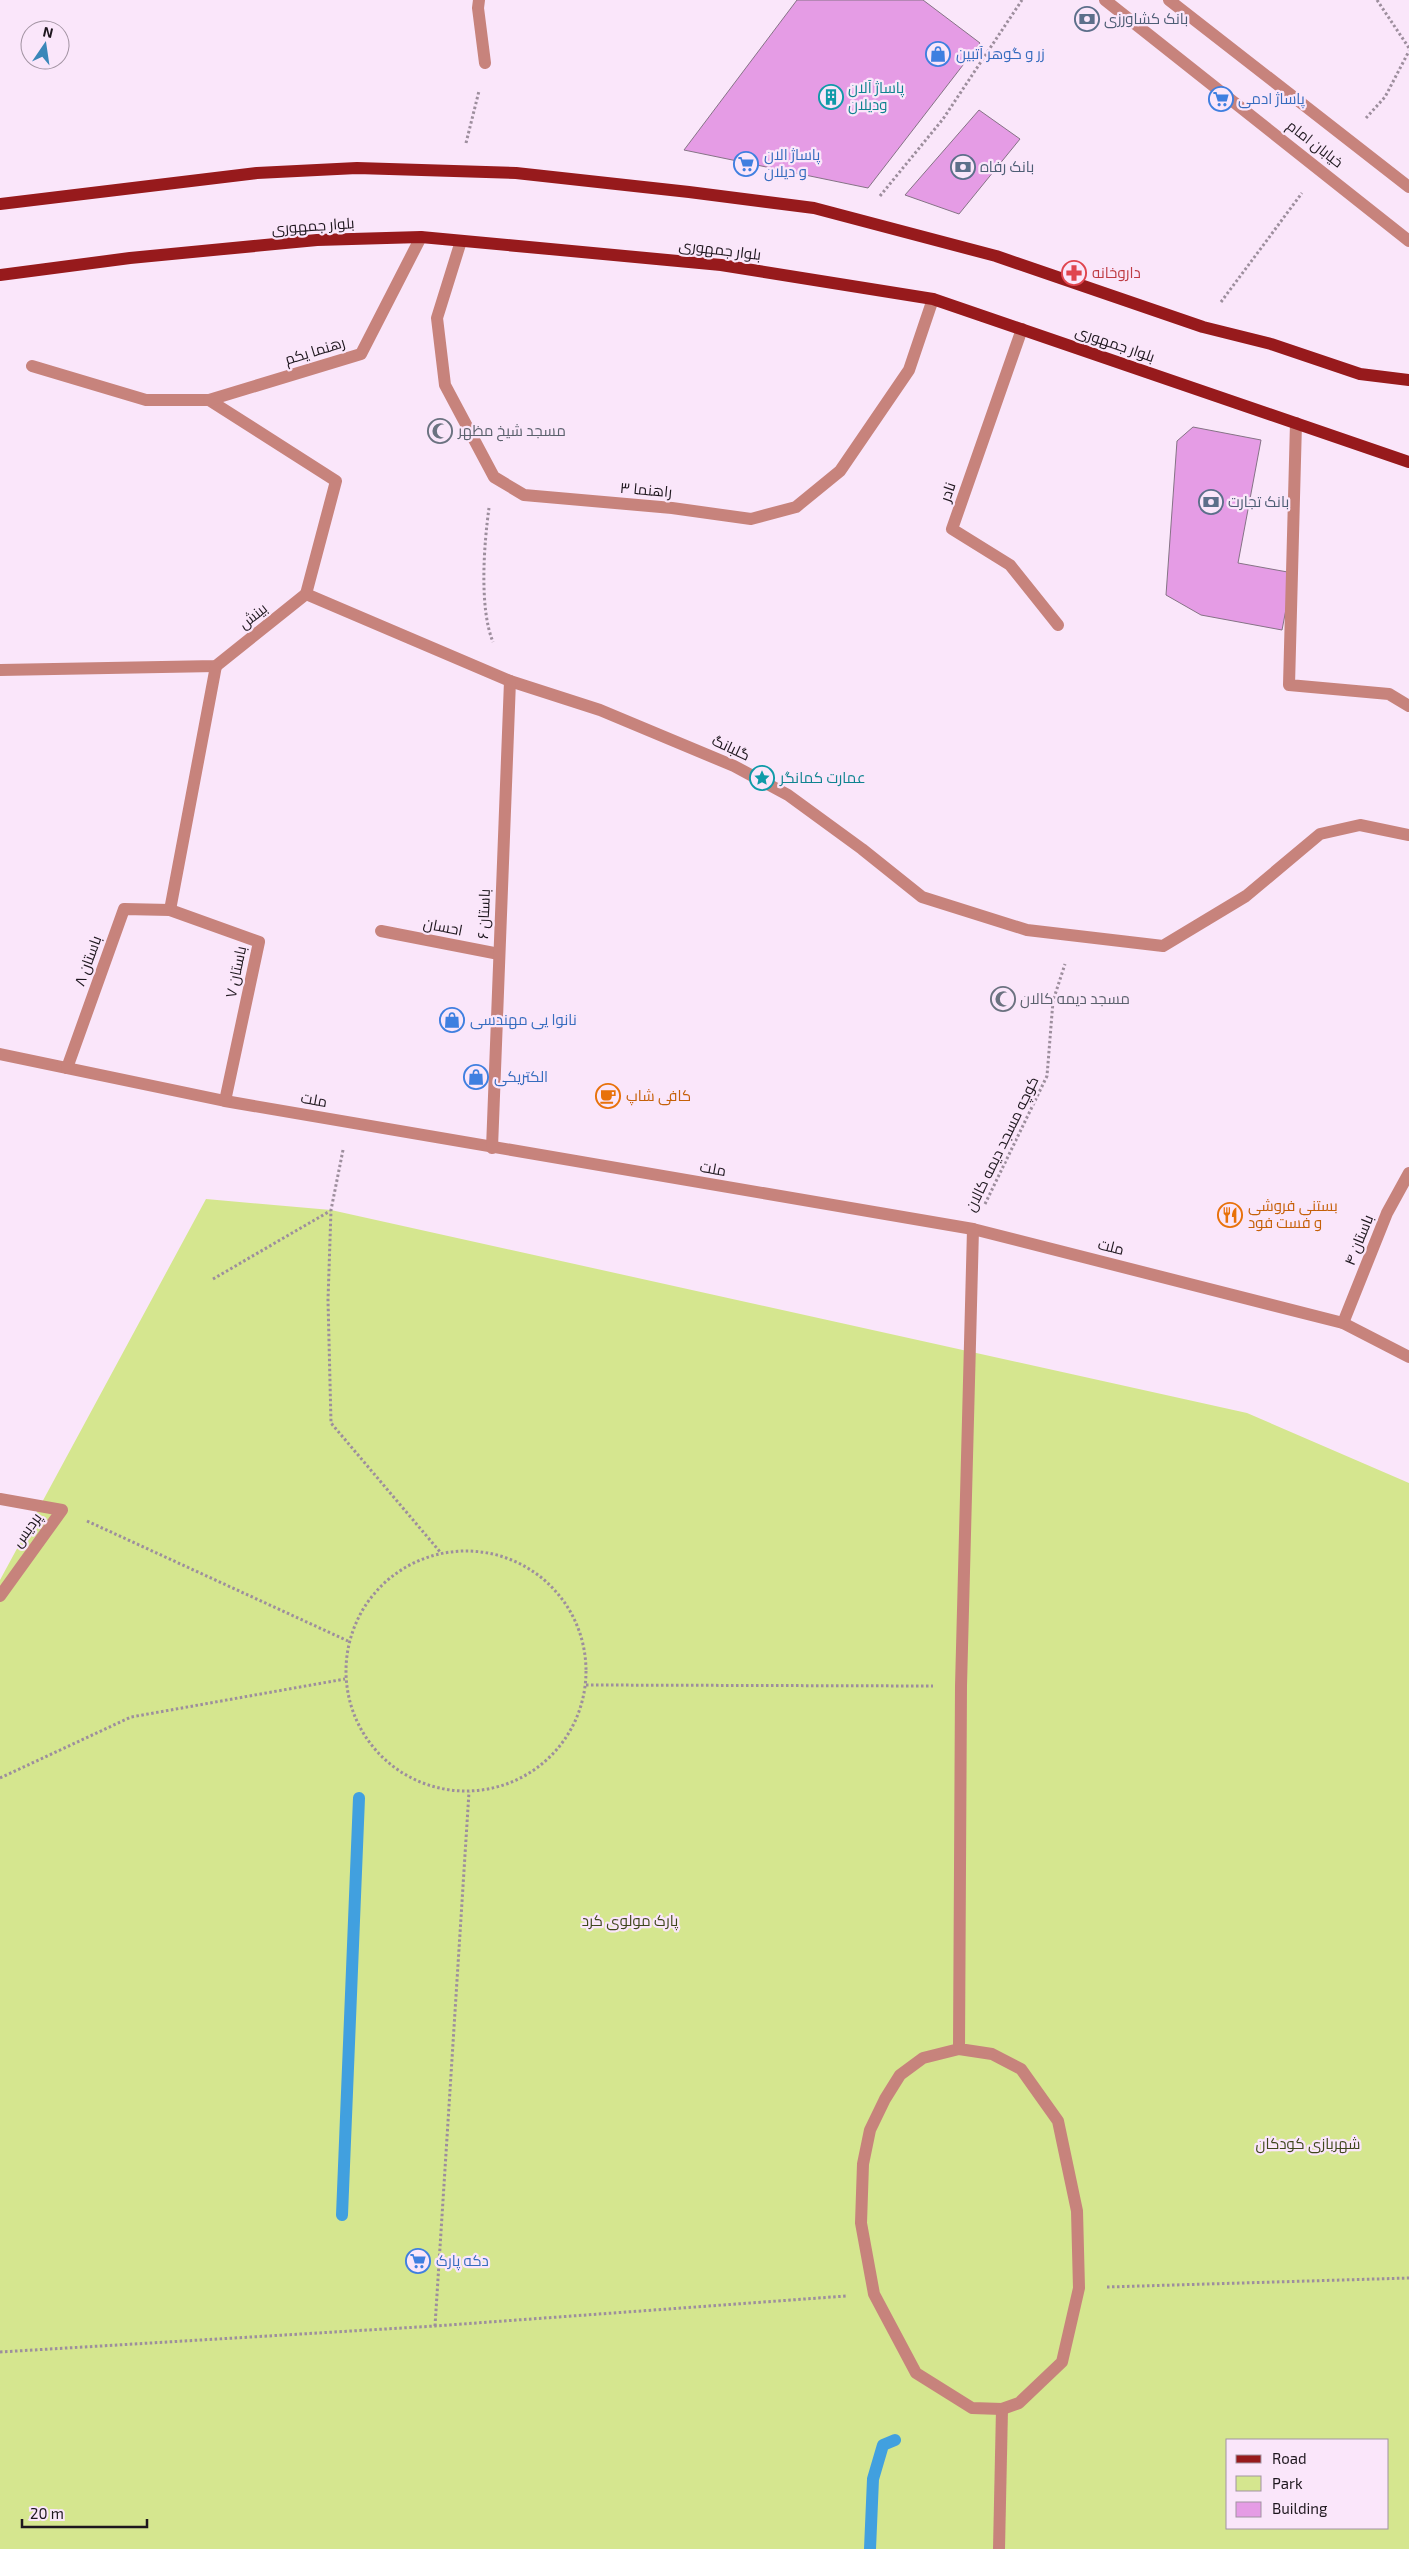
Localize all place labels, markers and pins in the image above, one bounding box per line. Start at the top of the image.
bank icon: بانک کشاورزی [1074,6,1100,32]
place label: بانک کشاورزی [1104,9,1188,29]
shop icon: زر و گوهر آتبین [925,41,951,67]
place label: زر و گوهر آتبین [956,44,1045,64]
place label: پاساژ آلان ودیلان [848,78,904,115]
building icon: پاساژ آلان ودیلان [818,84,844,110]
supermarket icon: پاساژ ادمی [1208,86,1234,112]
place label: پاساژ ادمی [1238,89,1305,109]
place label: پاساژ الان و دیلان [764,145,820,182]
supermarket icon: پاساژ الان و دیلان [733,151,759,177]
bank icon: بانک رفاه [950,154,976,180]
place label: بانک رفاه [980,157,1034,176]
pharmacy icon: داروخانه [1061,260,1087,286]
place label: داروخانه [1092,263,1141,282]
mosque icon: مسجد شیخ مظهر [427,418,453,444]
place label: مسجد شیخ مظهر [457,421,566,442]
bank icon: بانک تجارت [1198,489,1224,515]
place label: بانک تجارت [1228,492,1289,511]
place icon: عمارت کمانگر [749,765,775,791]
place label: عمارت کمانگر [779,768,866,787]
mosque icon: مسجد دیمه کالان [990,986,1016,1012]
place label: مسجد دیمه کالان [1020,989,1130,1009]
shop icon: نانوا یی مهندسی [439,1007,465,1033]
place label: نانوا یی مهندسی [470,1010,577,1030]
shop icon: الکتریکی [463,1064,489,1090]
place label: الکتریکی [494,1067,548,1087]
cafe icon: کافی شاپ [595,1083,621,1109]
place label: کافی شاپ [626,1086,691,1106]
place label: بستنی فروشی و فست فود [1248,1196,1338,1232]
restaurant icon: بستنی فروشی و فست فود [1217,1202,1243,1228]
supermarket icon: دکه پارک [405,2248,431,2274]
place label: دکه پارک [436,2251,489,2271]

